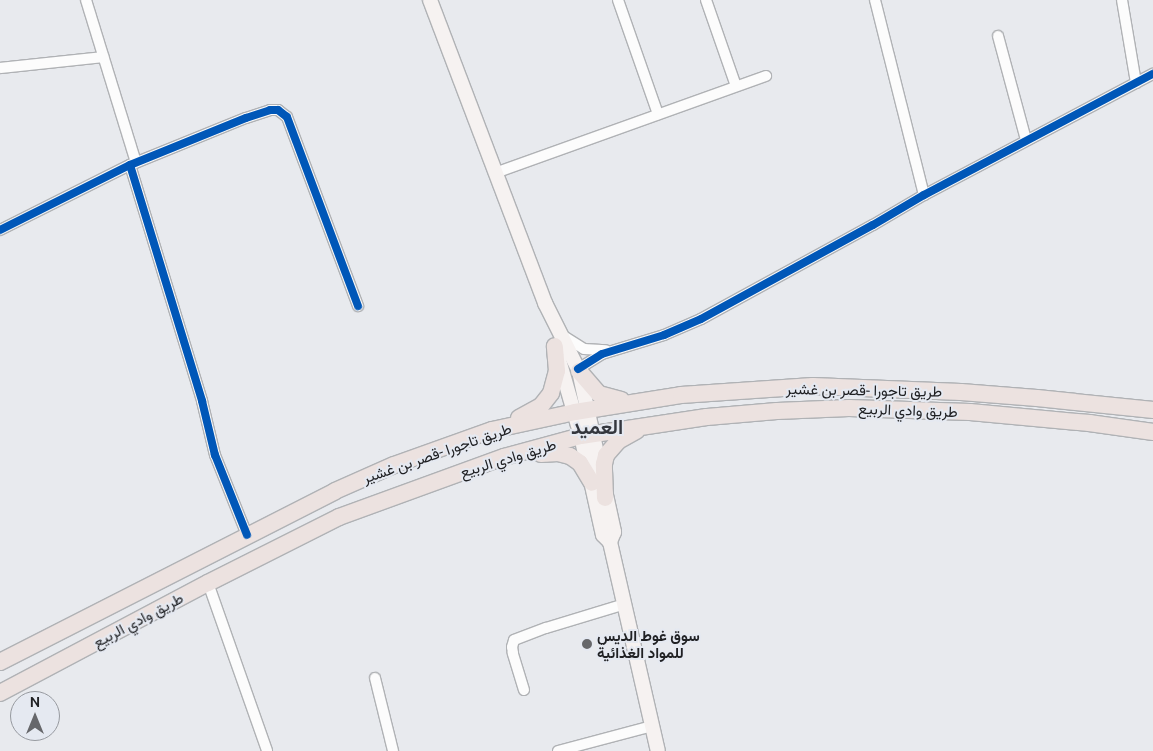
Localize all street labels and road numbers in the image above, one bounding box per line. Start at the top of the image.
street label: طريق تاجورا -قصر بن غشير [786,380,942,400]
street label: طريق وادي الربيع [858,399,958,421]
street label: طريق تاجورا -قصر بن غشير [360,419,514,487]
street label: طريق وادي الربيع [458,435,558,481]
street label: طريق وادي الربيع [90,589,186,651]

